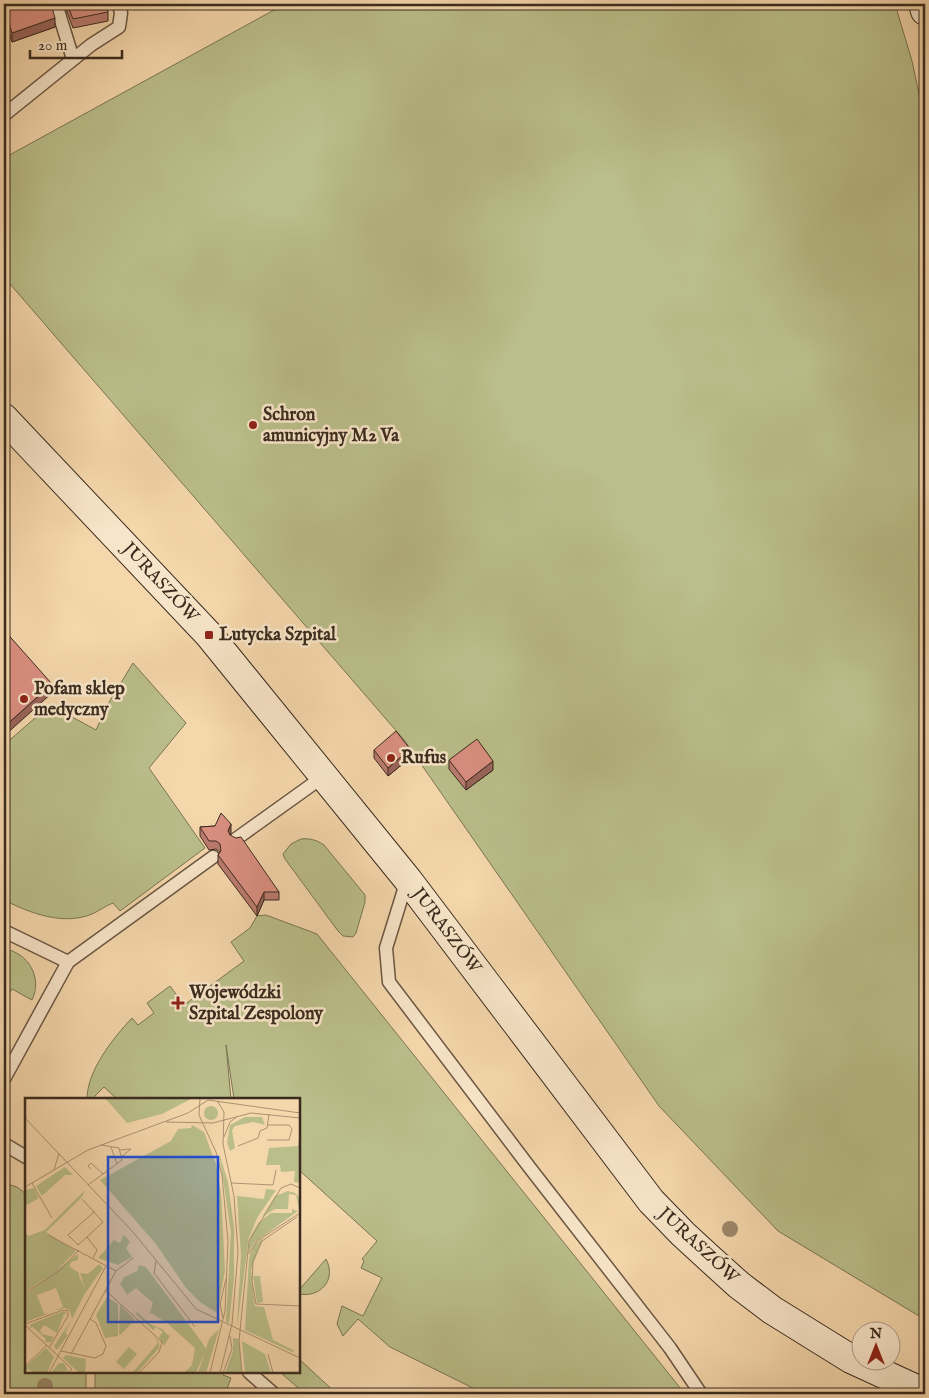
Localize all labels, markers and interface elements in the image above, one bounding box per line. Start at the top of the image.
scale bar [30,28,122,60]
text: 20 m [38,36,68,55]
place label: Schron amunicyjny M2 Va [263,404,400,448]
marker: Schron amunicyjny M2 Va [247,419,259,431]
street label: JURASZÓW [115,535,205,629]
place label: Lutycka Szpital [219,624,337,647]
marker: Lutycka Szpital [203,629,215,641]
place label: Pofam sklep medyczny [34,678,125,722]
marker: Pofam sklep medyczny [18,693,30,705]
place label: Rufus [401,747,447,770]
marker: Rufus [385,752,397,764]
street label: JURASZÓW [405,880,488,979]
place label: Wojewódzki Szpital Zespolony [188,982,324,1026]
marker: Wojewódzki Szpital Zespolony [171,996,185,1010]
inset map [25,1098,300,1373]
street label: JURASZÓW [651,1200,745,1290]
north arrow [852,1320,902,1370]
text: N [869,1325,882,1343]

